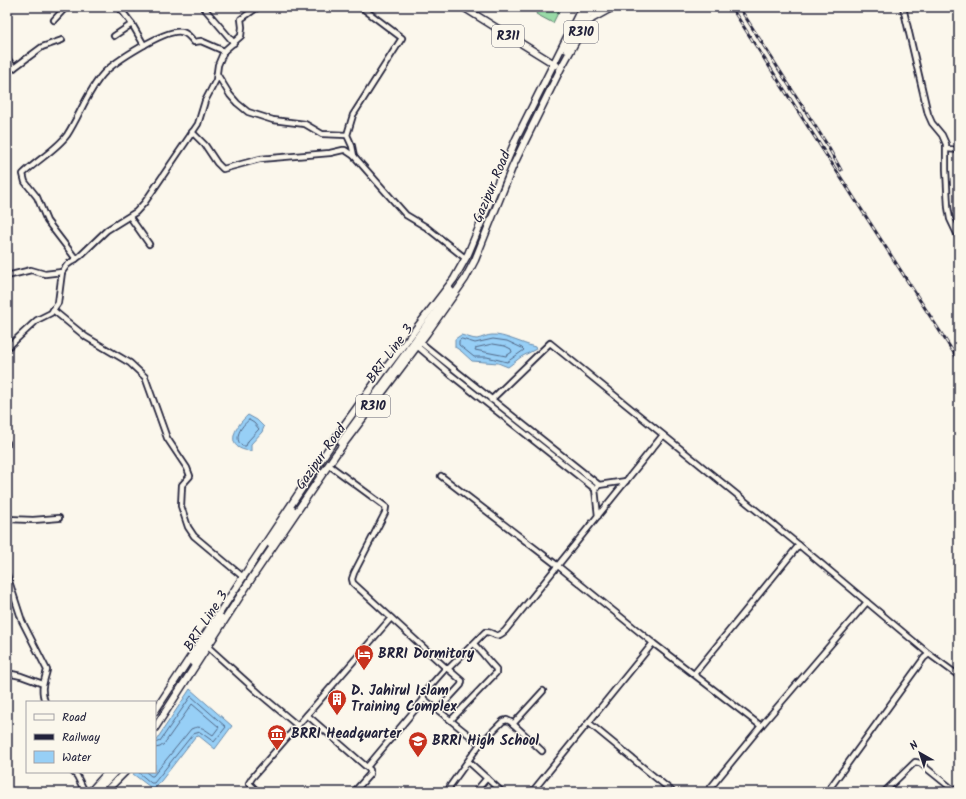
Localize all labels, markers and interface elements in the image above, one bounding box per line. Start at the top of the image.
road number: R310 [564,21,598,43]
road number: R311 [492,25,524,47]
street label: Gazipur Road [467,147,517,226]
street label: BRT Line 3 [361,320,419,388]
road number: R310 [356,395,390,417]
street label: Gazipur Road [290,419,352,495]
street label: BRT Line 3 [178,586,234,656]
hotel icon: BRRI Dormitory [353,643,375,671]
place label: BRRI Dormitory [378,643,475,665]
place label: D. Jahirul Islam Training Complex [351,680,457,718]
building icon: D. Jahirul Islam Training Complex [326,688,348,716]
legend [26,701,156,773]
text: Road [62,708,87,727]
museum icon: BRRI Headquarter [266,723,288,751]
place label: BRRI Headquarter [291,723,402,745]
text: Railway [62,728,100,747]
school or university icon: BRRI High School [407,730,429,758]
place label: BRRI High School [432,730,539,752]
north arrow [900,733,940,773]
text: N [906,737,923,755]
text: Water [62,748,92,767]

